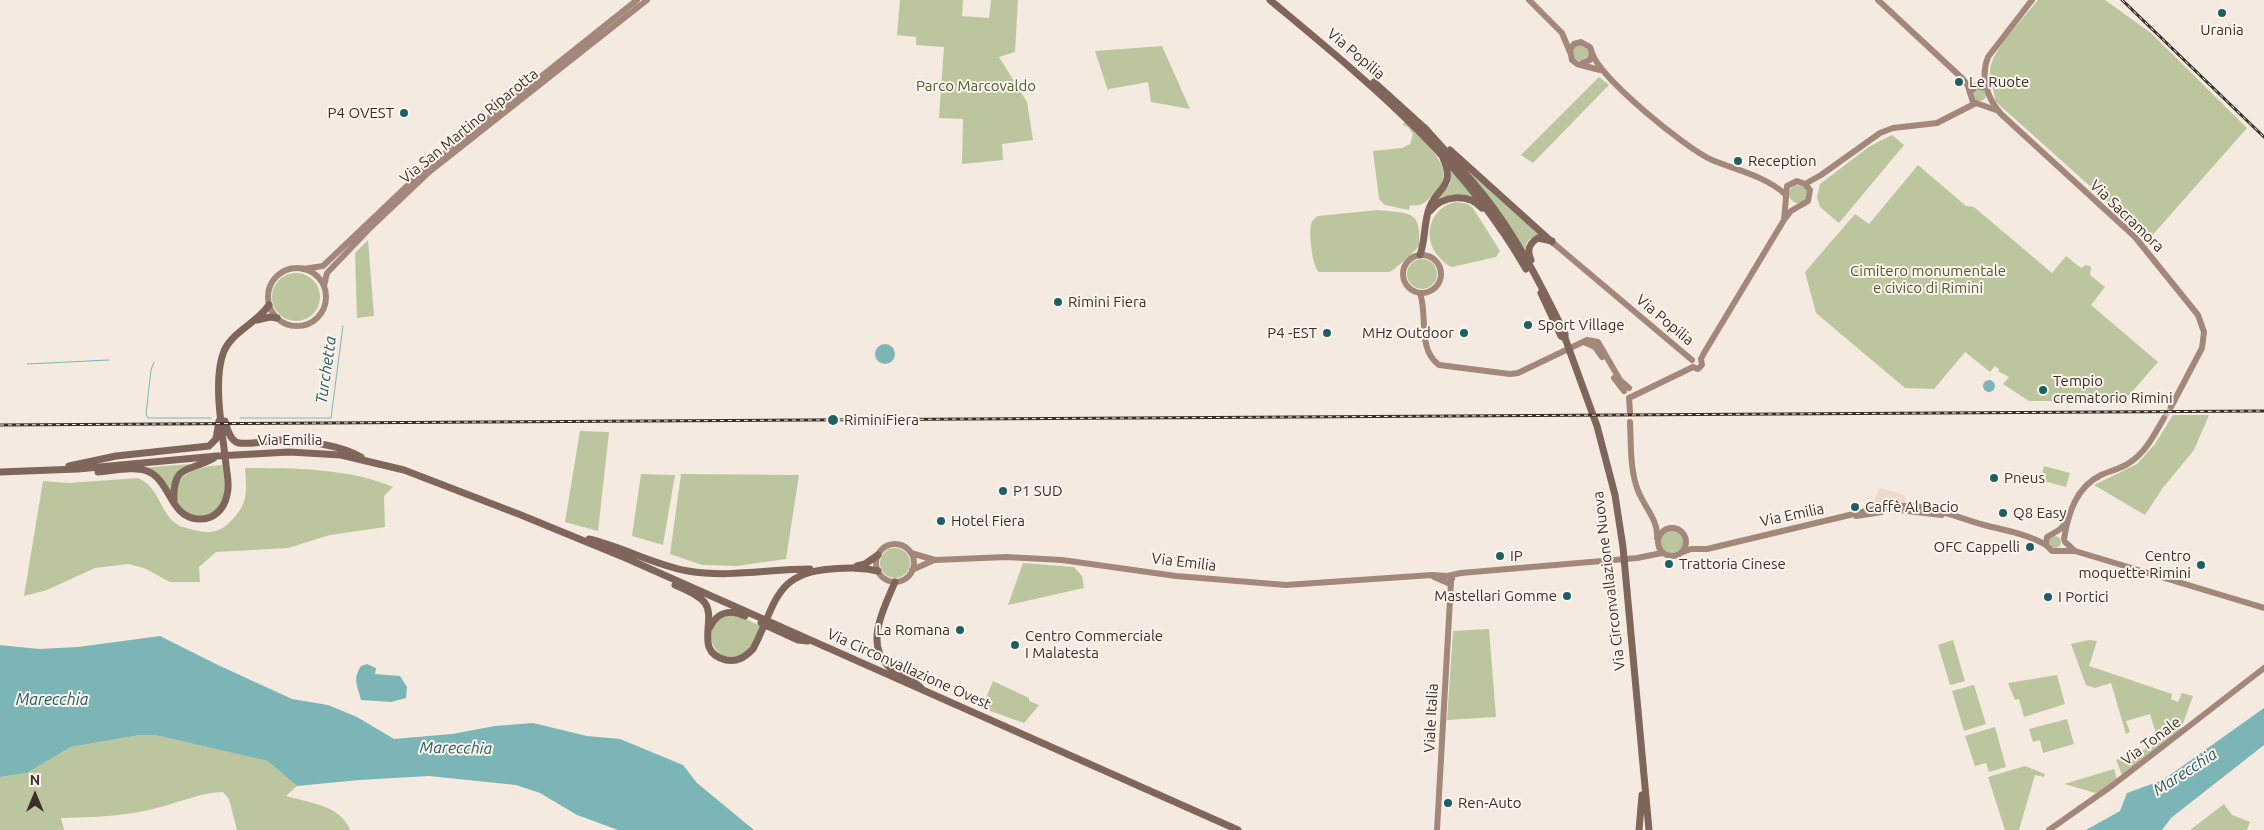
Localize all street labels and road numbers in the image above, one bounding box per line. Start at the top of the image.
street label: Via Popilia [1323,25,1389,83]
street label: Via San Martino Riparotta [396,65,542,187]
street label: Via Sacramora [2086,176,2168,256]
street label: Via Popilia [1632,291,1698,349]
street label: Via Emilia [257,431,323,449]
street label: Via Circonvallazione Nuova [1589,490,1629,672]
street label: Via Emilia [1758,499,1826,531]
street label: Via Emilia [1151,549,1217,575]
street label: Via Circonvallazione Ovest [824,625,994,713]
street label: Viale Italia [1420,683,1442,753]
street label: Via Tonale [2118,713,2184,769]

